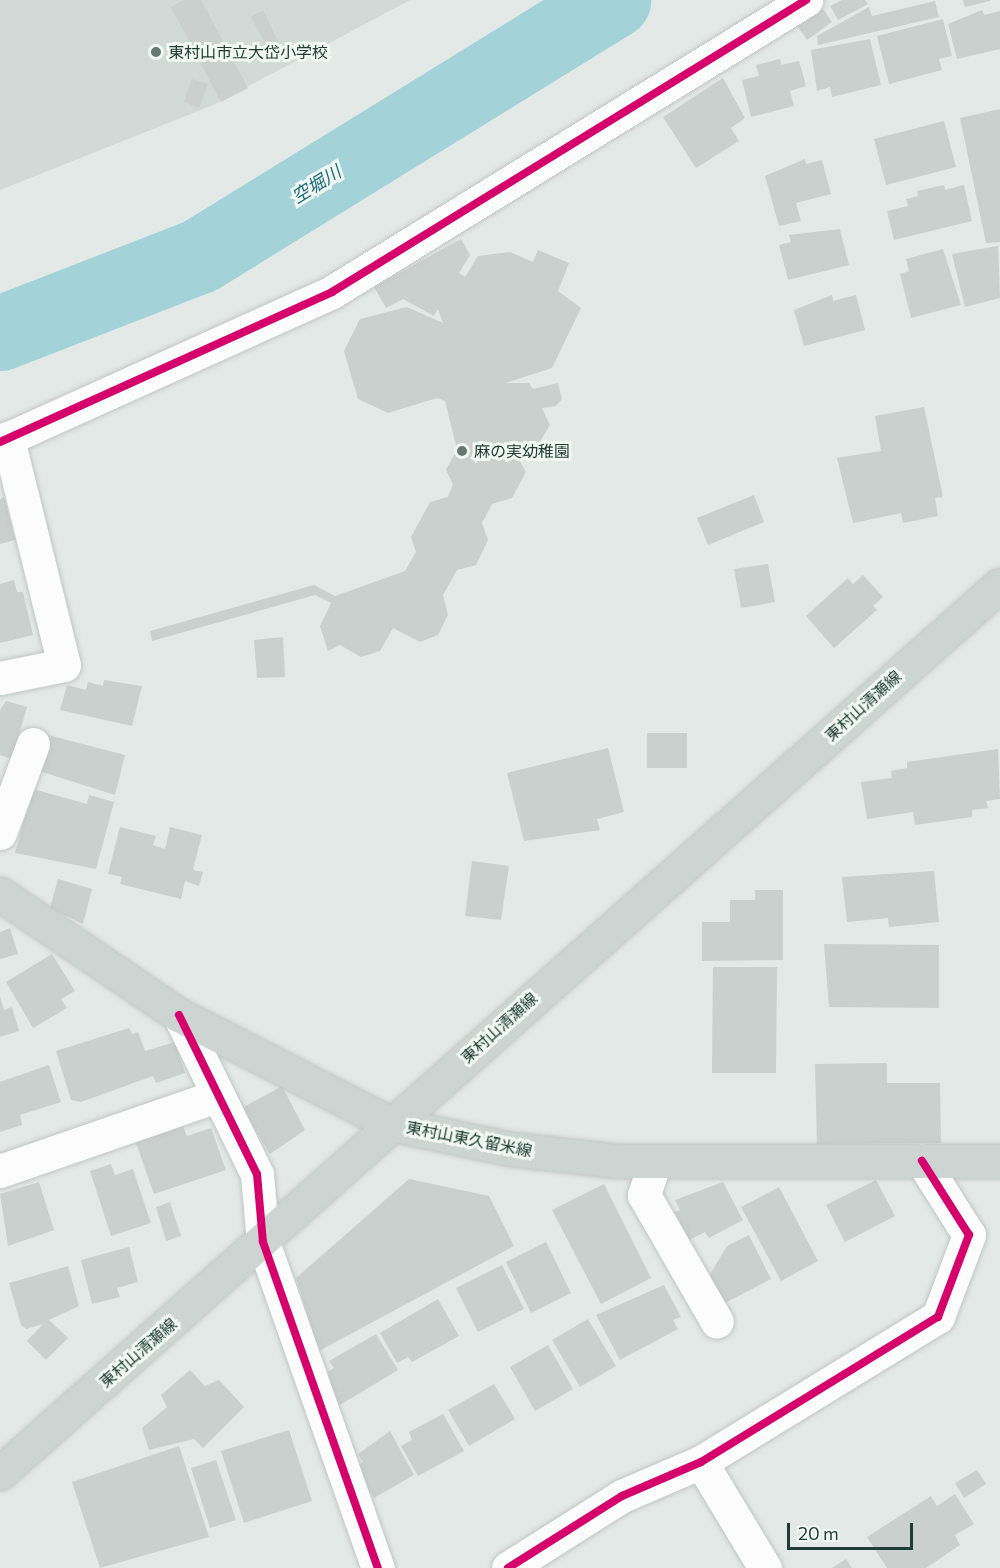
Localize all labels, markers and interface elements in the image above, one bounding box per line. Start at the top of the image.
place label: 東村山市立大岱小学校 [168,42,328,62]
marker: 東村山市立大岱小学校 [149,45,163,59]
water label: 空堀川 [287,161,345,207]
place label: 麻の実幼稚園 [474,441,570,461]
marker: 麻の実幼稚園 [455,444,469,458]
street label: 東村山清瀬線 [821,667,905,745]
street label: 東村山清瀬線 [457,989,541,1067]
street label: 東村山東久留米線 [404,1117,534,1161]
street label: 東村山清瀬線 [95,1314,181,1392]
scale bar [790,1511,916,1549]
text: 20 m [798,1522,839,1544]

